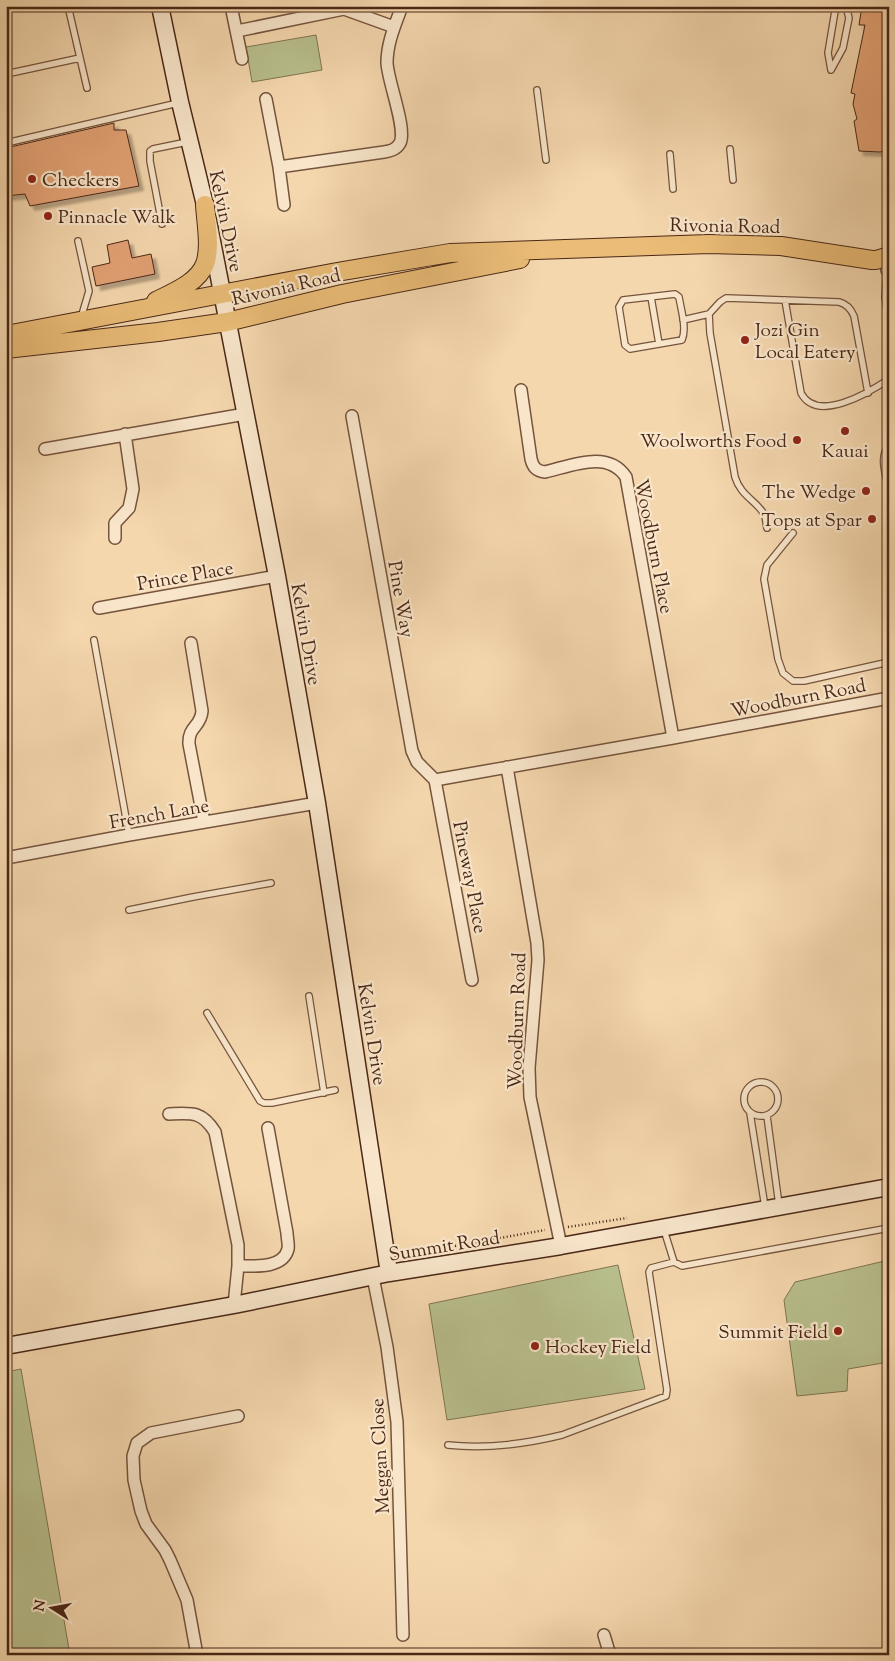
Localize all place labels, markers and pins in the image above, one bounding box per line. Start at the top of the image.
place label: Checkers [42,168,119,195]
marker: Checkers [26,173,38,185]
place label: Pinnacle Walk [58,205,177,232]
marker: Pinnacle Walk [42,210,54,222]
place label: Jozi Gin Local Eatery [754,318,856,367]
marker: Jozi Gin Local Eatery [739,334,751,346]
marker: Kauai [839,425,851,437]
place label: Woolworths Food [640,429,787,456]
marker: Woolworths Food [791,434,803,446]
place label: Kauai [821,439,869,466]
place label: The Wedge [762,480,856,507]
marker: The Wedge [860,485,872,497]
place label: Tops at Spar [761,508,862,535]
marker: Tops at Spar [866,513,878,525]
place label: Summit Field [718,1320,828,1347]
marker: Summit Field [832,1325,844,1337]
place label: Hockey Field [545,1335,651,1362]
marker: Hockey Field [529,1340,541,1352]

